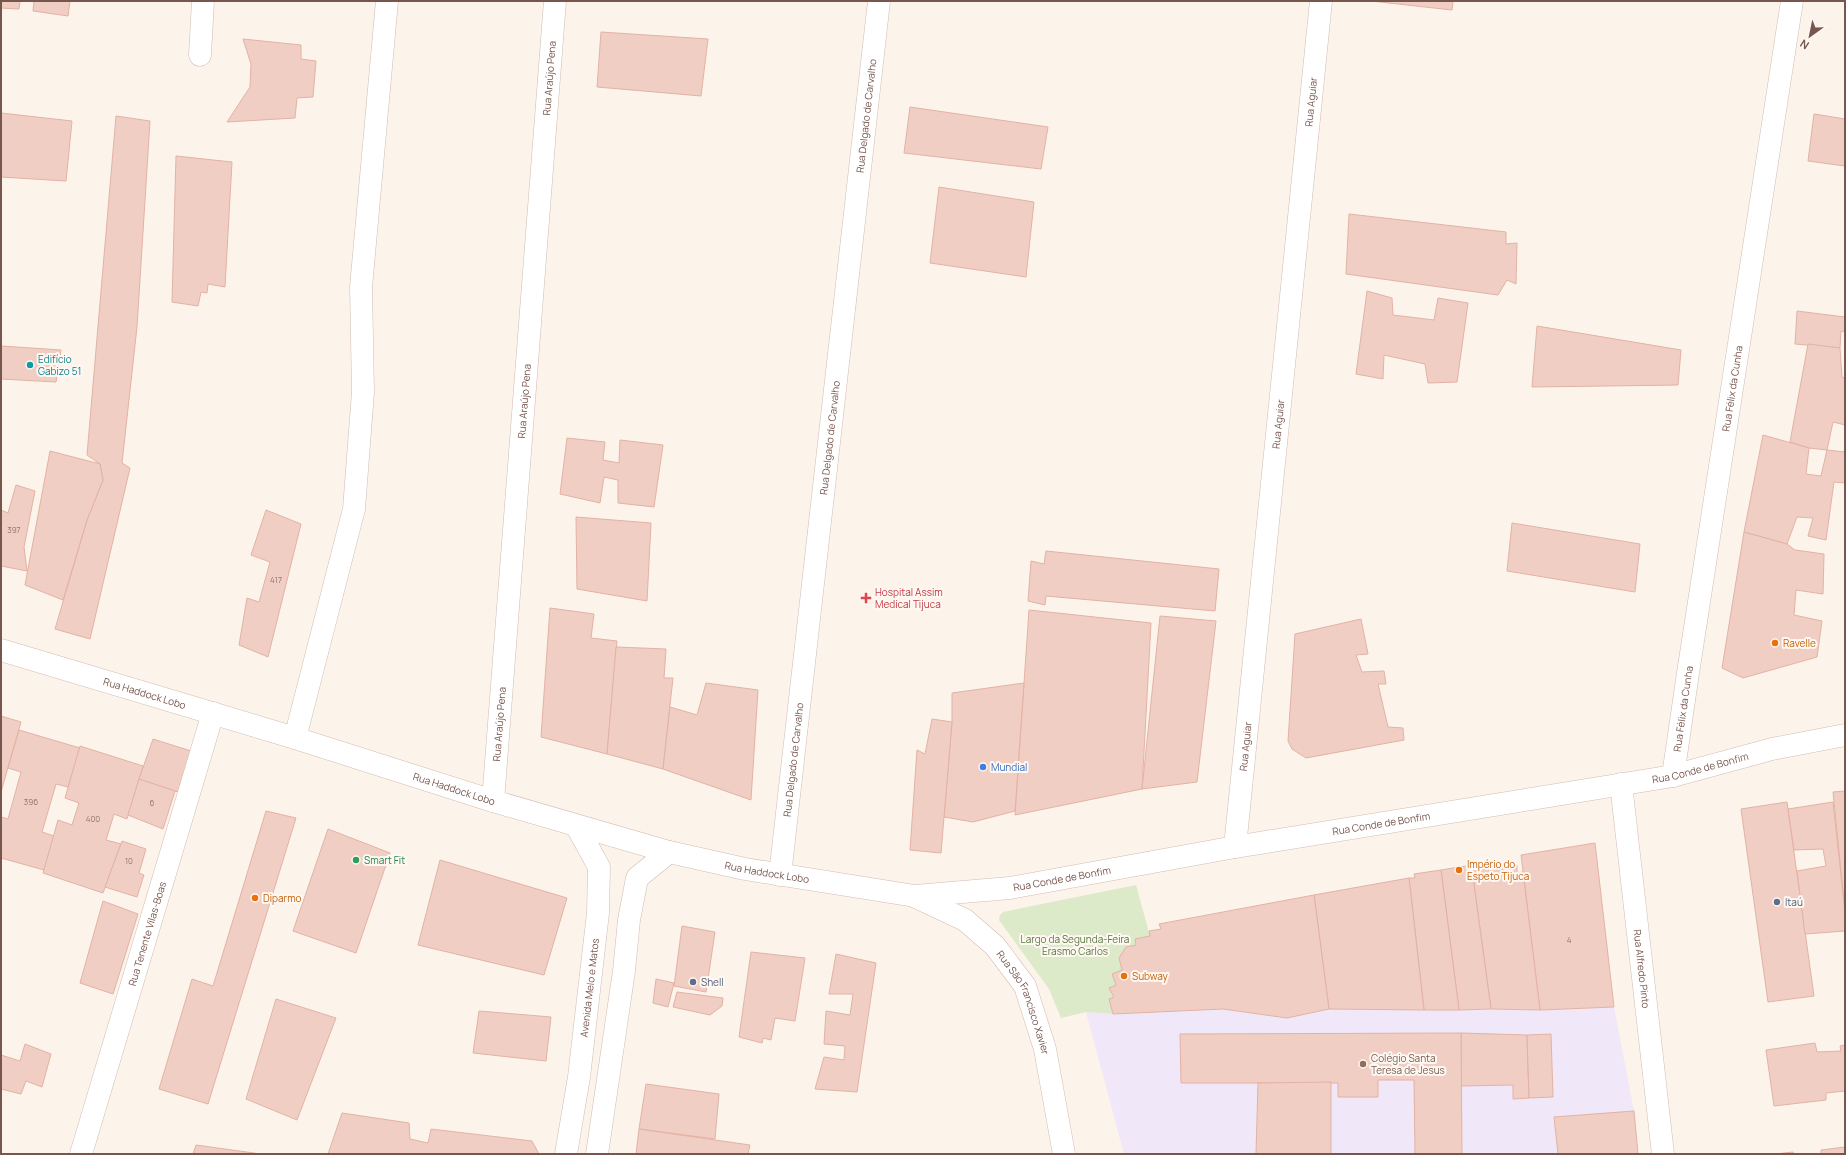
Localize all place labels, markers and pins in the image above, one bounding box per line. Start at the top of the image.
place label: Edifício Gabizo 51 [38,352,81,378]
marker: Edifício Gabizo 51 [25,360,35,370]
place label: Hospital Assim Medical Tijuca [875,585,943,611]
marker: Hospital Assim Medical Tijuca [860,592,872,604]
place label: Ravelle [1783,636,1816,650]
marker: Ravelle [1770,638,1780,648]
place label: Mundial [991,760,1027,774]
marker: Mundial [978,762,988,772]
place label: Smart Fit [364,853,405,867]
marker: Smart Fit [351,855,361,865]
place label: Império do Espeto Tijuca [1467,857,1529,883]
marker: Império do Espeto Tijuca [1454,865,1464,875]
place label: Diparmo [263,891,302,905]
marker: Diparmo [250,893,260,903]
place label: Itaú [1785,895,1803,909]
marker: Itaú [1772,897,1782,907]
place label: Subway [1132,969,1168,983]
marker: Subway [1119,971,1129,981]
place label: Shell [701,975,724,989]
marker: Shell [688,977,698,987]
place label: Colégio Santa Teresa de Jesus [1371,1051,1445,1077]
marker: Colégio Santa Teresa de Jesus [1358,1059,1368,1069]

